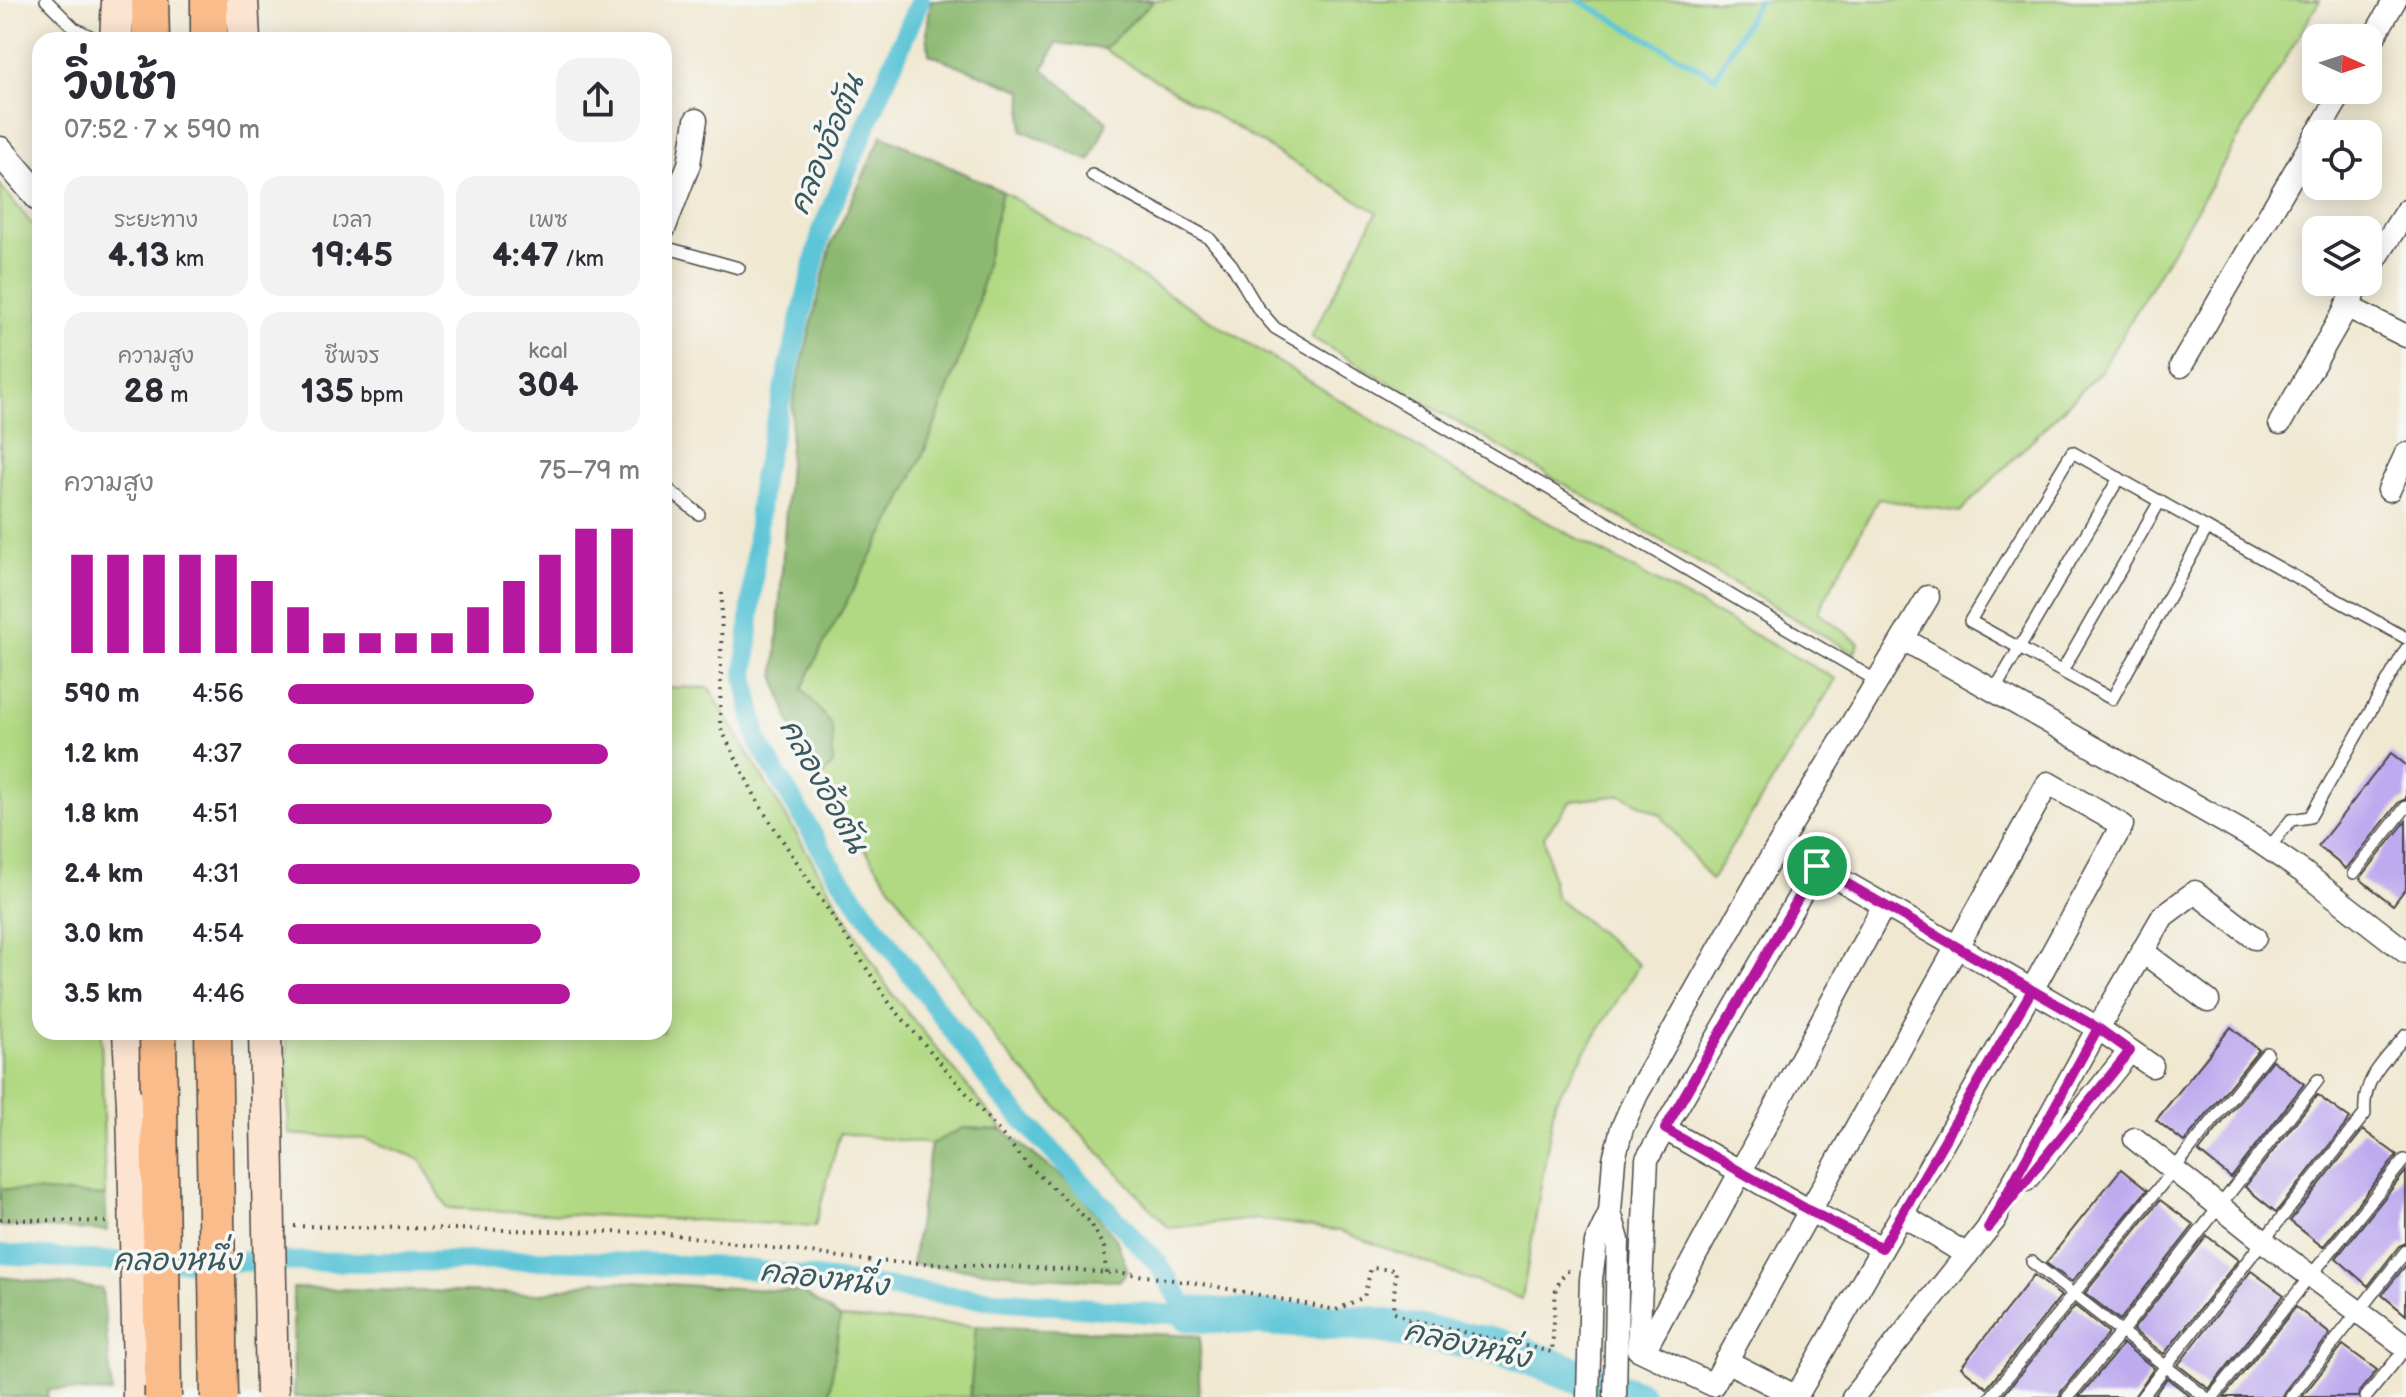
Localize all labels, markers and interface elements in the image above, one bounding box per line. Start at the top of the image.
north arrow [2302,24,2382,104]
map controls [2302,24,2382,296]
text: วิ่งเช้า [64,58,177,111]
button: share [556,58,640,142]
water label: คลองอ้อตัน [780,67,873,220]
text: 07:52 · 7 × 590 m [64,115,260,146]
button: locate [2302,120,2382,200]
text: ระยะทาง [114,207,198,234]
text: เวลา [332,207,372,234]
text: เพซ [528,207,568,234]
button: layers [2302,216,2382,296]
text: 4.13 [108,235,169,276]
text: 19:45 [311,235,393,276]
text: 4:47 [492,235,559,276]
text: km [169,246,204,273]
text: /km [559,246,604,273]
text: kcal [528,338,568,365]
text: ความสูง [118,343,194,370]
text: ชีพจร [324,343,380,370]
text: 304 [517,365,579,406]
text: 28 [124,371,164,412]
text: 135 [300,371,354,412]
text: m [164,382,188,409]
text: bpm [354,382,404,409]
text: 75–79 m [539,456,640,487]
text: ความสูง [64,468,154,499]
text: 590 m [64,679,140,710]
text: 4:56 [192,679,244,710]
water label: คลองอ้อตัน [771,712,877,861]
text: 1.2 km [64,739,139,770]
text: 4:37 [192,739,242,770]
text: 1.8 km [64,799,139,830]
text: 4:51 [192,799,238,830]
pin [1783,832,1851,900]
icon: arrive [1795,844,1839,888]
text: 2.4 km [64,859,143,890]
text: 4:31 [192,859,239,890]
text: 3.0 km [64,919,144,950]
text: 4:54 [192,919,244,950]
text: 3.5 km [64,979,143,1010]
text: 4:46 [192,979,245,1010]
water label: คลองหนึ่ง [113,1233,244,1279]
water label: คลองหนึ่ง [758,1244,894,1305]
water label: คลองหนึ่ง [1400,1303,1538,1378]

